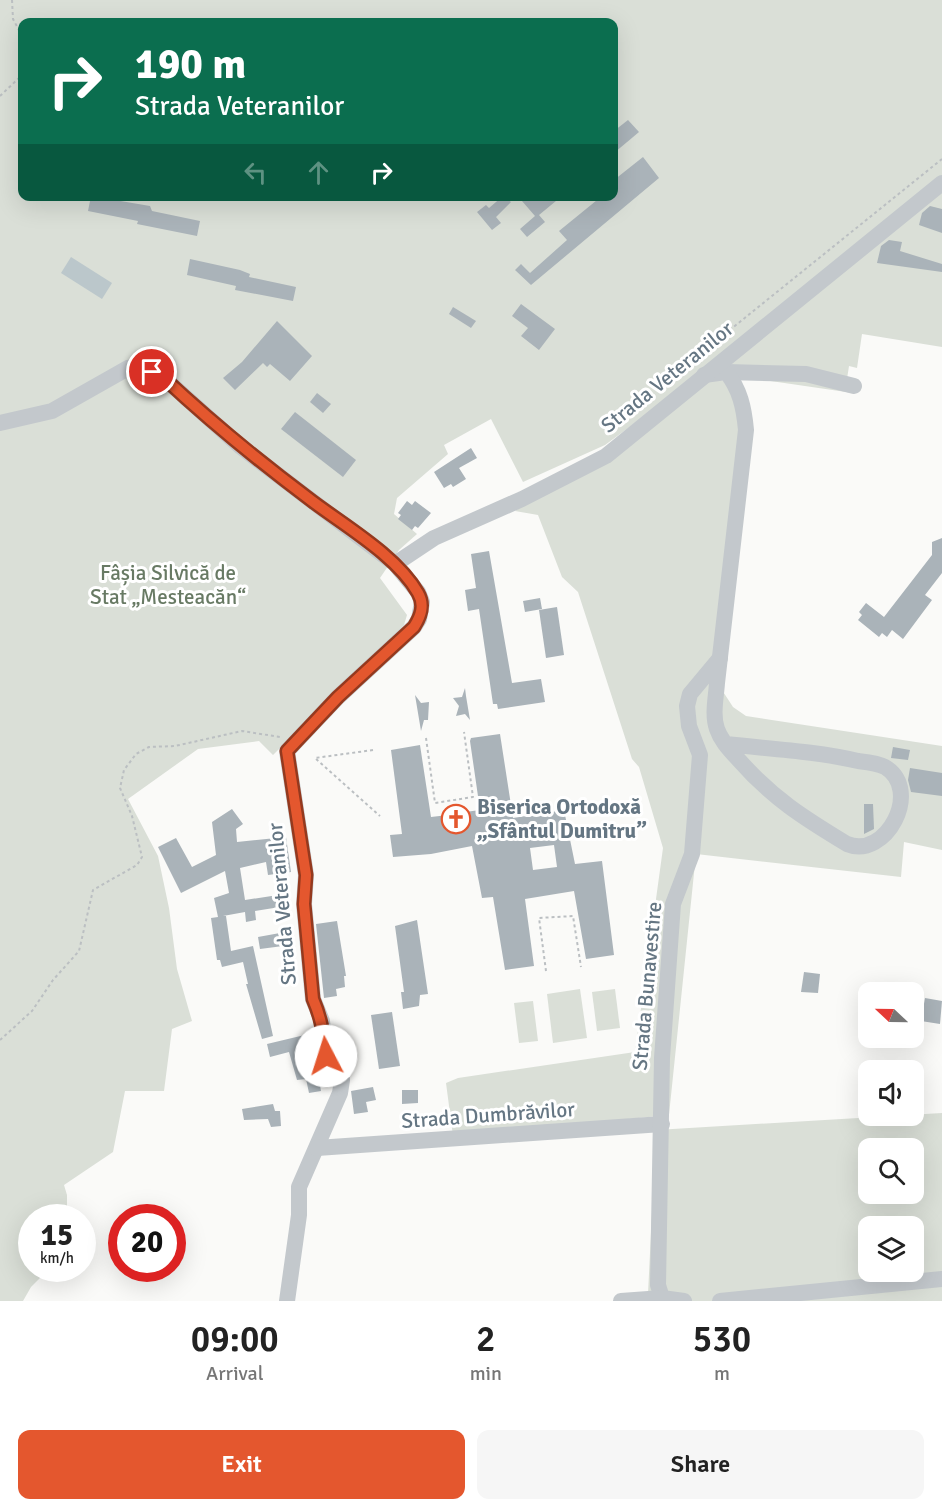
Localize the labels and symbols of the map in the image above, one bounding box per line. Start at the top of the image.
street label: Strada Veteranilor [596,316,739,438]
pin [126,346,177,397]
park label: Fâșia Silvică de Stat „Mesteacăn“ [90,560,246,610]
place label: Biserica Ortodoxă „Sfântul Dumitru” [477,794,647,844]
church icon: Biserica Ortodoxă „Sfântul Dumitru” [440,803,472,835]
street label: Strada Veteranilor [262,822,302,986]
street label: Strada Bunavestire [627,900,667,1072]
north arrow [858,982,924,1048]
position arrow [294,1024,358,1088]
street label: Strada Dumbrăvilor [400,1096,576,1134]
speed limit sign: 20 [108,1204,186,1282]

